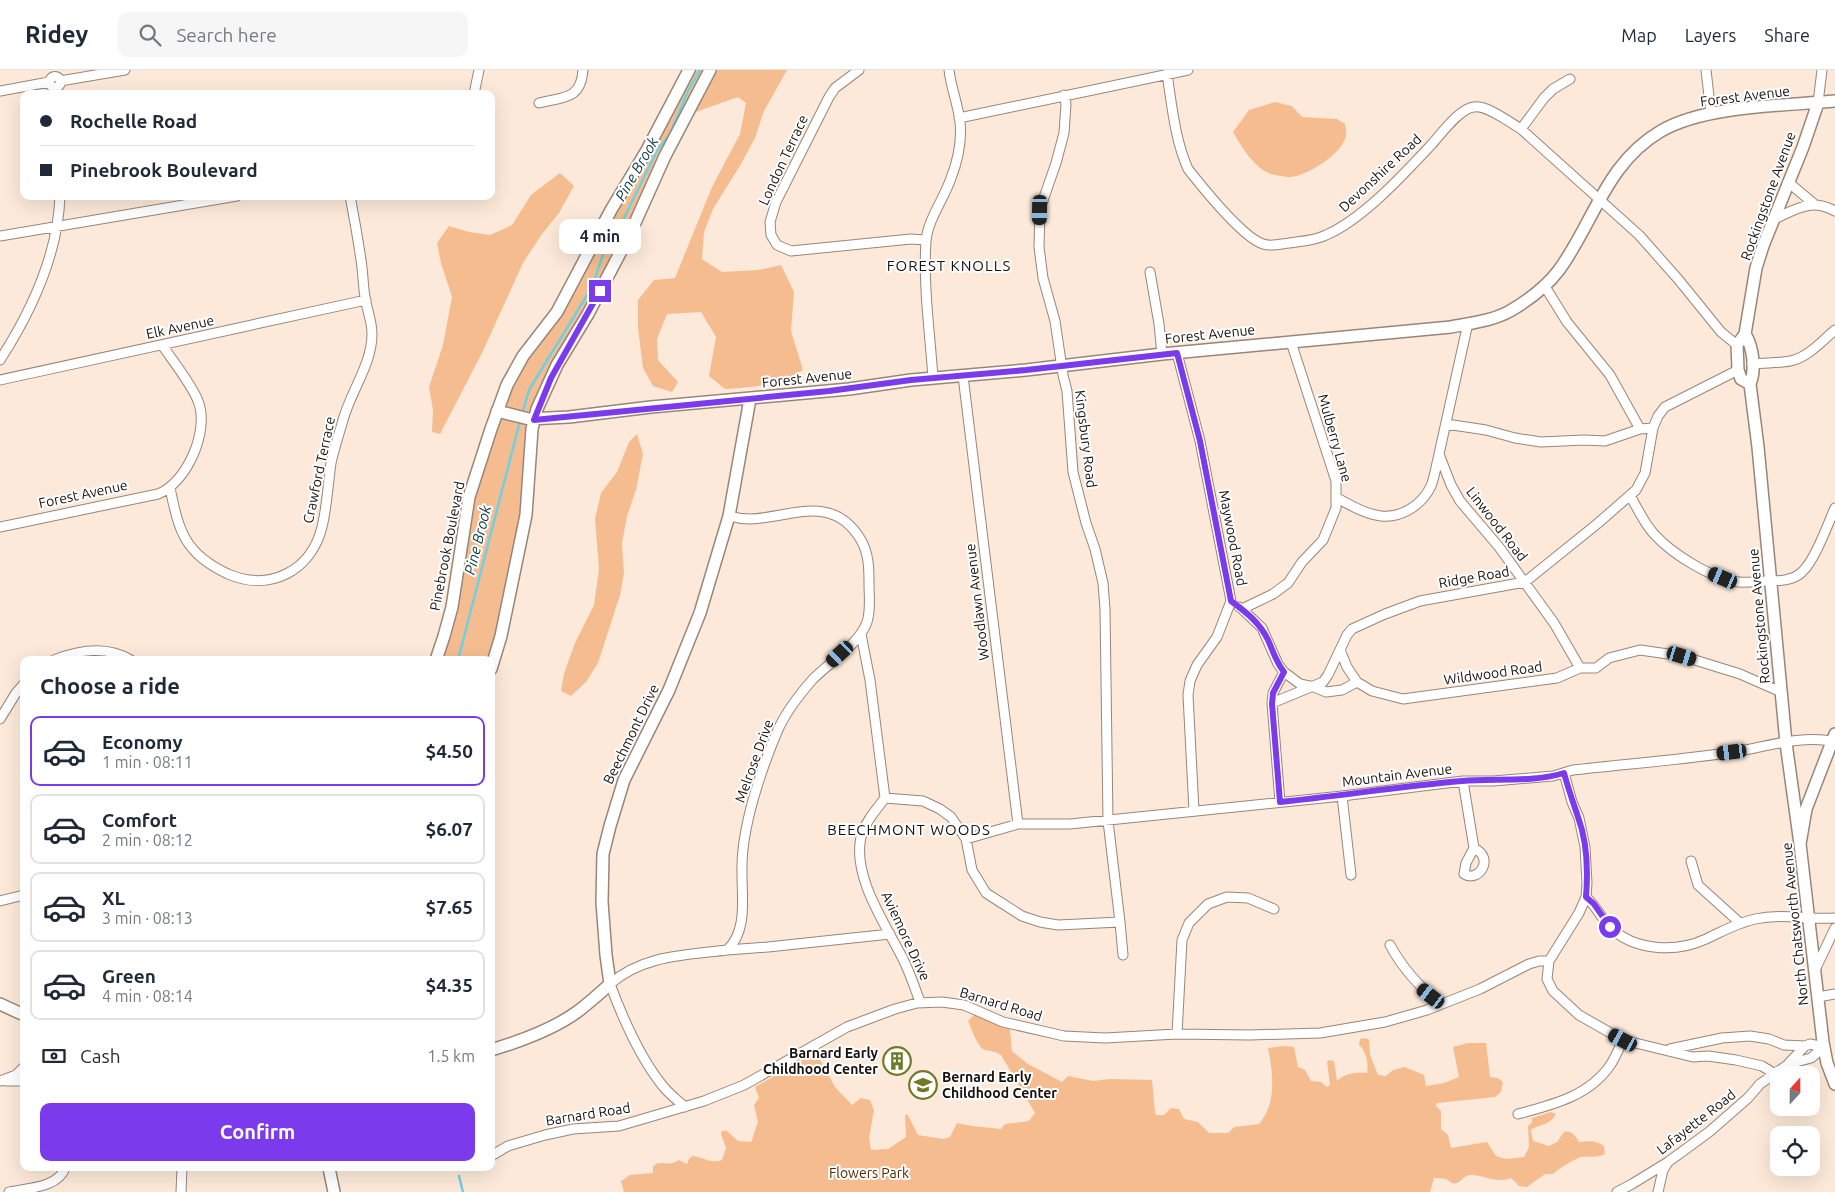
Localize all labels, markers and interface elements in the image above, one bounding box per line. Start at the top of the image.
search box [118,12,468,57]
text: Ridey [25,21,88,48]
icon: search [136,21,164,49]
text: Search here [176,24,277,46]
text: Map [1621,25,1657,45]
text: Layers [1685,25,1736,45]
text: Share [1764,25,1810,45]
street label: Forest Avenue [1699,83,1791,109]
text: Rochelle Road [70,110,197,132]
street label: London Terrace [755,112,811,208]
street label: Rockingstone Avenue [1737,129,1799,263]
street label: Devonshire Road [1336,131,1424,215]
water label: Pine Brook [611,134,662,204]
text: Pinebrook Boulevard [70,159,258,181]
car [1032,195,1047,225]
callout: 4 min [559,218,641,254]
text: 4 min [580,227,620,245]
district label: FOREST KNOLLS [887,257,1011,274]
route end [589,280,611,302]
street label: Elk Avenue [145,312,215,342]
street label: Forest Avenue [1164,321,1256,347]
street label: Forest Avenue [761,365,853,391]
street label: Kingsbury Road [1072,389,1100,489]
street label: Mulberry Lane [1315,392,1355,484]
street label: Crawford Terrace [300,415,338,525]
street label: Forest Avenue [37,477,129,511]
street label: Pinebrook Boulevard [427,480,467,612]
street label: Linwood Road [1463,484,1531,564]
street label: Maywood Road [1216,489,1250,587]
water label: Pine Brook [461,503,494,576]
street label: Woodlawn Avenue [962,543,992,661]
street label: Rockingstone Avenue [1745,548,1773,684]
street label: Ridge Road [1437,563,1511,591]
car [1706,565,1739,591]
car [823,638,856,670]
car [1665,644,1698,668]
street label: Wildwood Road [1443,658,1543,688]
text: Choose a ride [40,673,180,698]
street label: Beechmont Drive [600,682,662,786]
street label: Melrose Drive [732,717,776,805]
icon: car [42,729,87,774]
text: Economy [102,731,183,753]
text: $4.50 [425,740,473,762]
car [1716,743,1747,761]
text: 1 min · 08:11 [102,753,193,771]
street label: Mountain Avenue [1341,760,1453,790]
icon: car [42,807,87,852]
text: Comfort [102,809,177,831]
text: $6.07 [425,818,473,840]
district label: BEECHMONT WOODS [827,821,991,838]
text: 2 min · 08:12 [102,831,193,849]
street label: North Chatsworth Avenue [1778,842,1812,1006]
icon: car [42,885,87,930]
text: XL [102,887,125,909]
street label: Aviemore Drive [878,889,934,983]
text: $7.65 [425,896,473,918]
text: 3 min · 08:13 [102,909,193,927]
route start [1599,916,1621,938]
icon: car [42,963,87,1008]
text: Green [102,965,156,987]
text: $4.35 [425,974,473,996]
car [1414,981,1447,1011]
street label: Barnard Road [958,984,1044,1024]
text: 4 min · 08:14 [102,987,193,1005]
car [1606,1026,1639,1054]
icon: cash [40,1042,68,1070]
text: Cash [80,1045,121,1067]
place label: Barnard Early Childhood Center [763,1045,879,1077]
building icon: Barnard Early Childhood Center [882,1046,912,1076]
text: 1.5 km [427,1047,475,1065]
north arrow [1770,1066,1820,1116]
map controls [1770,1066,1820,1176]
place label: Bernard Early Childhood Center [942,1069,1057,1101]
school or university icon: Bernard Early Childhood Center [908,1070,938,1100]
street label: Lafayette Road [1653,1086,1739,1158]
street label: Barnard Road [545,1099,631,1129]
button: Confirm [40,1103,475,1161]
button: locate [1770,1126,1820,1176]
park label: Flowers Park [829,1165,909,1181]

